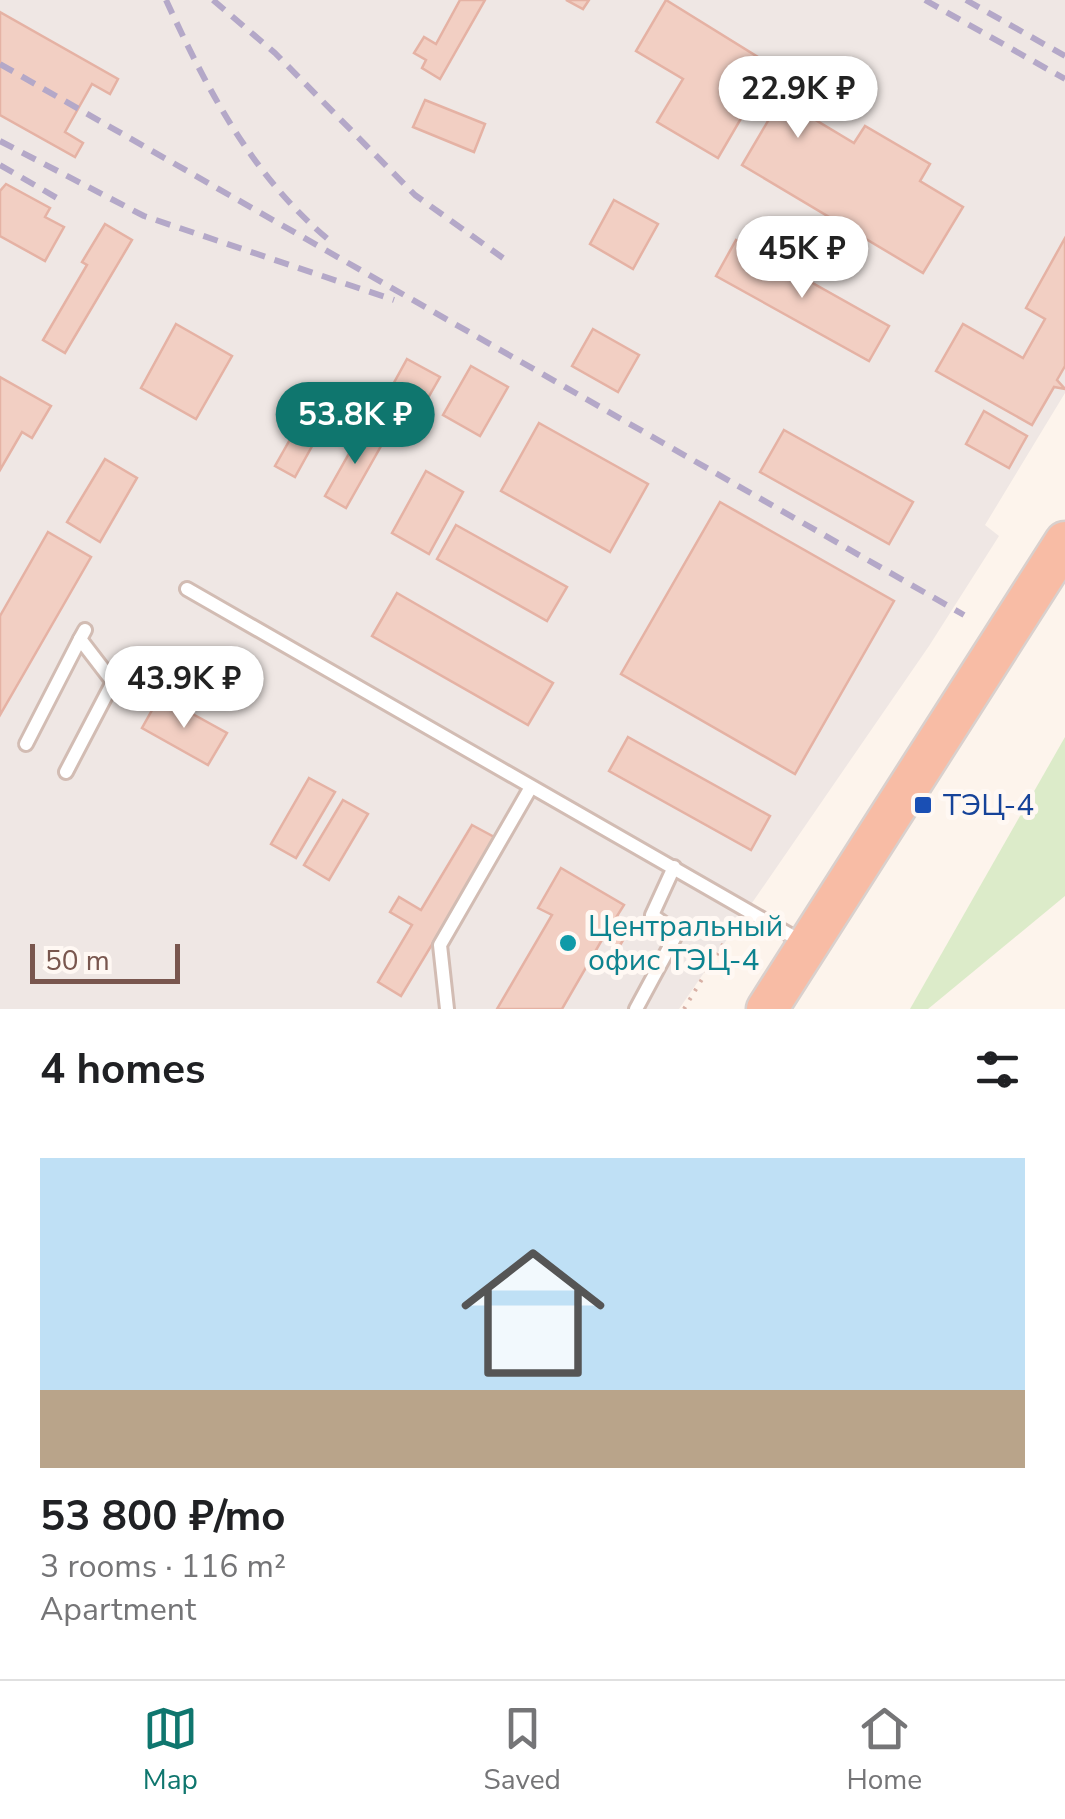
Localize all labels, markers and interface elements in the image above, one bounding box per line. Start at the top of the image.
pin: 22.9K ₽ [706,56,890,141]
text: 22.9K ₽ [741,67,855,110]
pin: 45K ₽ [732,216,872,301]
text: 45K ₽ [758,227,846,270]
pin: 53.8K ₽ [263,382,447,467]
text: 53.8K ₽ [298,393,412,436]
pin: 43.9K ₽ [92,646,276,731]
text: 43.9K ₽ [127,657,241,700]
place label: ТЭЦ-4 [943,785,1034,826]
marker: ТЭЦ-4 [912,794,934,816]
place label: Центральный офис ТЭЦ-4 [588,906,783,981]
marker: Центральный офис ТЭЦ-4 [557,932,579,954]
scale bar [30,939,180,984]
text: 50 m [45,942,110,980]
text: 4 homes [40,1041,205,1098]
icon: filters [970,1042,1025,1097]
icon: home [443,1223,623,1403]
text: 53 800 ₽/mo [40,1488,286,1545]
text: 3 rooms · 116 m² [40,1545,286,1588]
text: Apartment [40,1588,196,1631]
tab: Map [143,1701,198,1799]
tab: Saved [484,1701,561,1799]
tab: Home [846,1701,922,1799]

